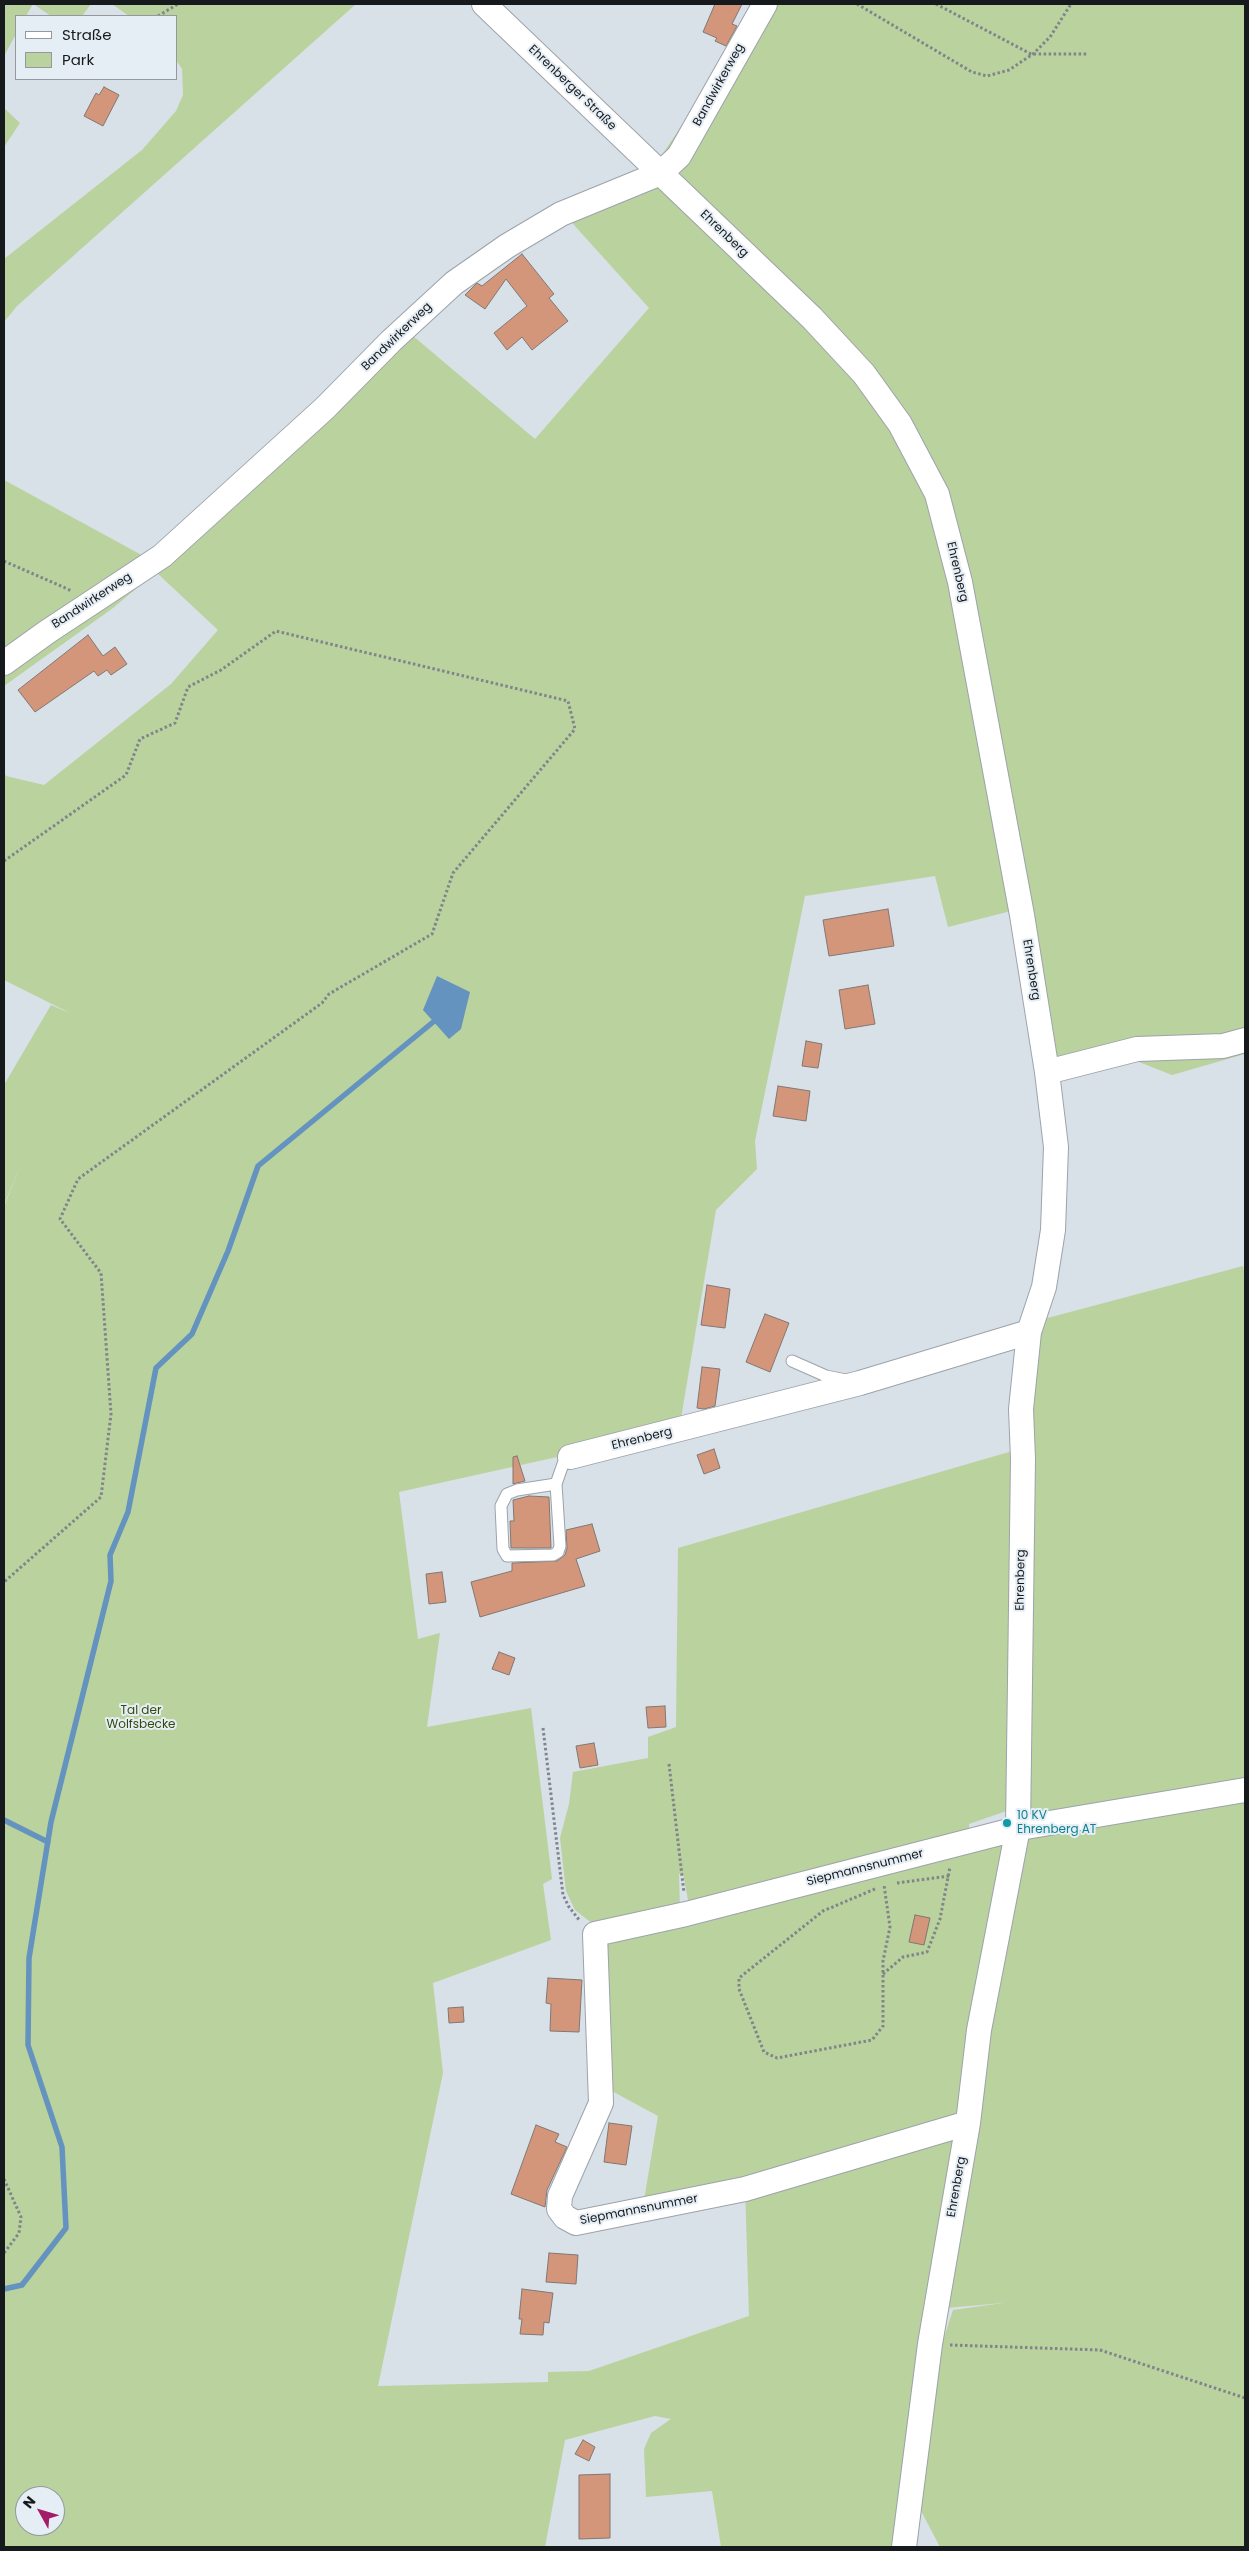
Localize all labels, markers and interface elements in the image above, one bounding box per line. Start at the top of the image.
legend [15,15,178,80]
text: Straße [62,24,112,45]
street label: Bandwirkerweg [690,41,748,129]
street label: Ehrenberger Straße [525,42,619,134]
text: Park [62,49,94,70]
street label: Ehrenberg [697,207,751,261]
street label: Bandwirkerweg [359,300,435,374]
street label: Ehrenberg [943,540,971,604]
street label: Bandwirkerweg [49,570,135,632]
street label: Ehrenberg [1019,938,1043,1002]
street label: Ehrenberg [610,1425,674,1453]
street label: Ehrenberg [1013,1549,1029,1611]
park label: Tal der Wolfsbecke [106,1704,176,1732]
place label: 10 KV Ehrenberg AT [1017,1809,1096,1837]
marker: 10 KV Ehrenberg AT [1001,1817,1013,1829]
street label: Siepmannsnummer [805,1847,925,1889]
street label: Ehrenberg [945,2155,969,2219]
street label: Siepmannsnummer [579,2192,699,2228]
north arrow [15,2486,65,2536]
text: N [18,2492,40,2513]

